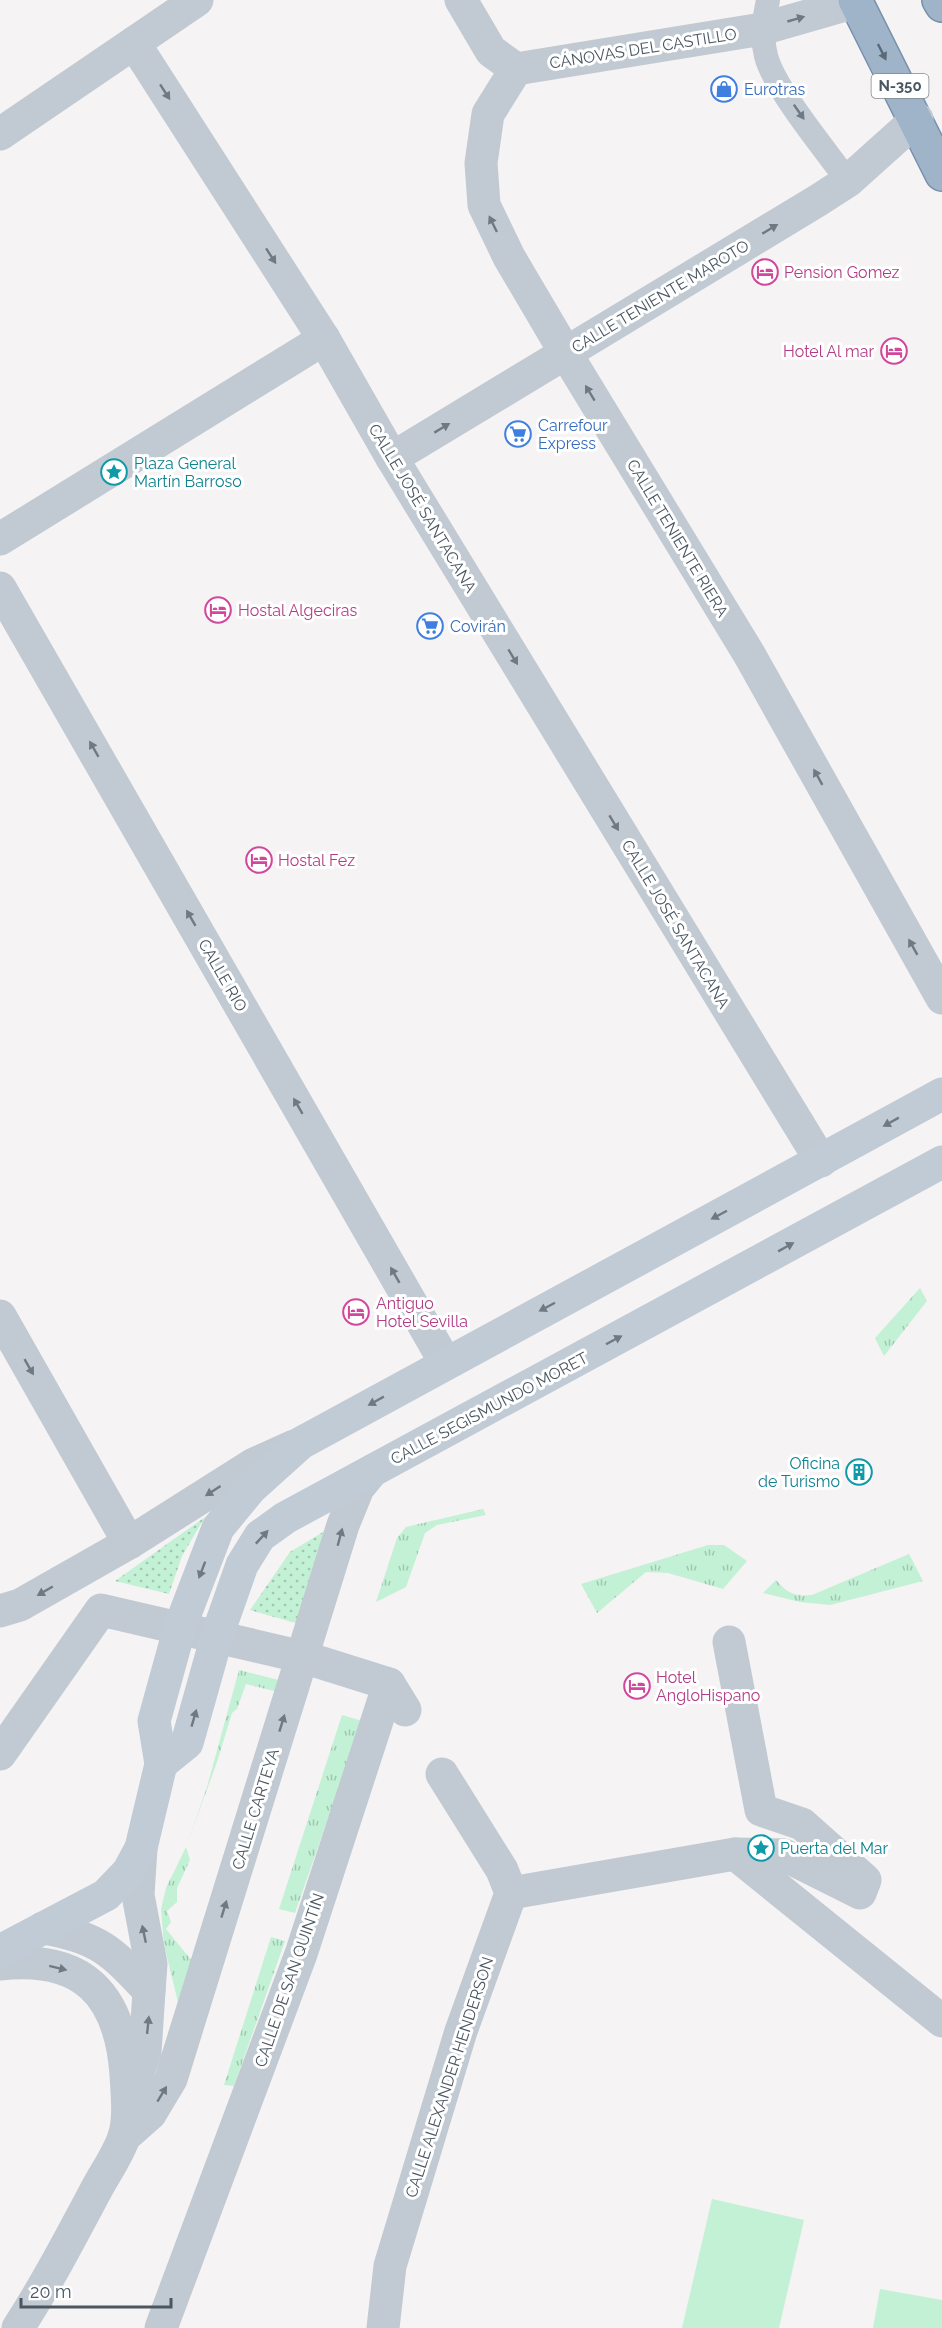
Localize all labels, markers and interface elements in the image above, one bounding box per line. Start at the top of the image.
one-way arrow [787,14,805,24]
street label: CÁNOVAS DEL CASTILLO [548,23,738,73]
one-way arrow [877,44,887,61]
shop icon: Eurotras [709,74,739,104]
road number: N-350 [872,74,928,98]
place label: Eurotras [744,80,805,99]
one-way arrow [160,84,171,100]
one-way arrow [792,104,804,119]
one-way arrow [489,215,498,232]
one-way arrow [762,224,779,234]
street label: CALLE TENIENTE MAROTO [568,236,752,357]
one-way arrow [265,248,276,264]
hotel icon: Pension Gomez [750,257,780,287]
place label: Pension Gomez [784,263,900,282]
hotel icon: Hotel Al mar [879,336,909,366]
place label: Hotel Al mar [783,342,874,361]
one-way arrow [584,385,595,401]
place label: Carrefour Express [538,416,608,453]
supermarket icon: Carrefour Express [503,419,533,449]
street label: CALLE JOSÉ SANTACANA [365,420,481,596]
one-way arrow [434,422,450,433]
place label: Plaza General Martín Barroso [134,454,242,491]
street label: CALLE TENIENTE RIERA [623,456,732,621]
place icon: Plaza General Martín Barroso [99,457,129,487]
hotel icon: Hostal Algeciras [203,595,233,625]
place label: Hostal Algeciras [238,601,357,620]
supermarket icon: Covirán [415,611,445,641]
place label: Covirán [450,617,506,636]
one-way arrow [507,649,518,665]
one-way arrow [89,741,100,757]
one-way arrow [813,769,823,786]
one-way arrow [609,815,620,831]
street label: CALLE JOSÉ SANTACANA [618,836,734,1012]
hotel icon: Hostal Fez [244,845,274,875]
place label: Hostal Fez [278,851,355,870]
one-way arrow [186,910,196,927]
street label: CALLE RIO [194,936,251,1015]
one-way arrow [909,939,919,956]
one-way arrow [293,1098,304,1114]
one-way arrow [882,1117,899,1127]
one-way arrow [711,1210,728,1220]
one-way arrow [777,1242,794,1252]
one-way arrow [390,1266,400,1283]
place label: Antiguo Hotel Sevilla [376,1294,468,1331]
hotel icon: Antiguo Hotel Sevilla [341,1297,371,1327]
one-way arrow [539,1303,556,1312]
one-way arrow [606,1335,623,1345]
street label: CALLE SEGISMUNDO MORET [387,1348,591,1469]
one-way arrow [24,1359,34,1376]
one-way arrow [368,1396,385,1406]
place label: Oficina de Turismo [758,1454,840,1491]
building icon: Oficina de Turismo [844,1457,874,1487]
one-way arrow [204,1485,221,1496]
one-way arrow [336,1528,345,1546]
one-way arrow [255,1530,269,1545]
one-way arrow [197,1561,207,1579]
one-way arrow [37,1585,53,1596]
place label: Hotel AngloHispano [656,1668,760,1705]
hotel icon: Hotel AngloHispano [622,1671,652,1701]
one-way arrow [189,1709,199,1728]
one-way arrow [278,1714,287,1732]
street label: CALLE CARTEYA [228,1746,283,1872]
place icon: Puerta del Mar [746,1833,776,1863]
place label: Puerta del Mar [780,1839,889,1858]
street label: CALLE DE SAN QUINTÍN [250,1890,328,2070]
one-way arrow [220,1900,229,1918]
one-way arrow [139,1924,148,1943]
street label: CALLE ALEXANDER HENDERSON [401,1954,497,2200]
one-way arrow [49,1963,67,1973]
one-way arrow [143,2016,153,2035]
one-way arrow [156,2086,167,2102]
scale bar [21,2271,171,2309]
text: 20 m [30,2281,72,2302]

